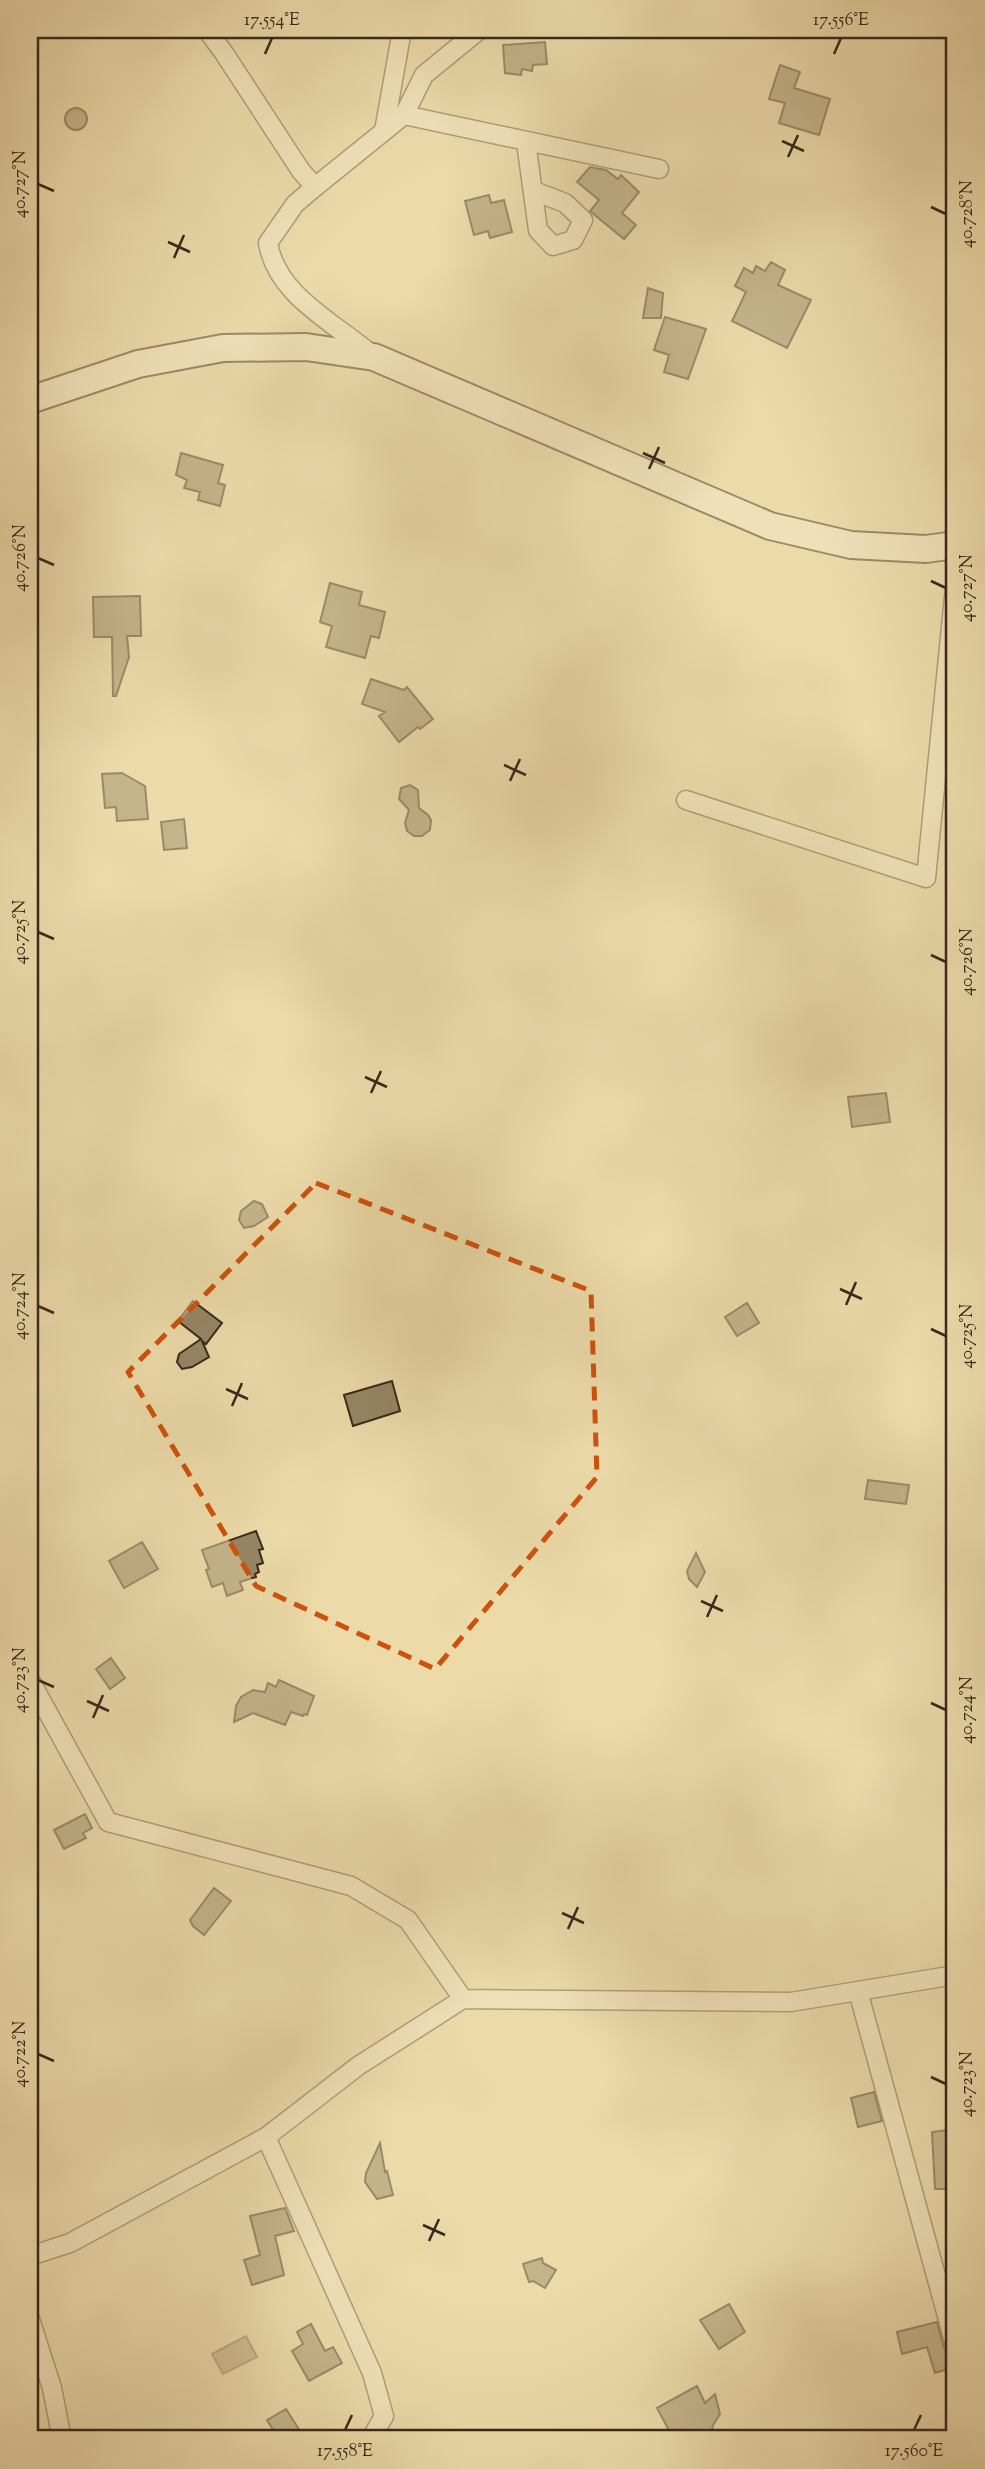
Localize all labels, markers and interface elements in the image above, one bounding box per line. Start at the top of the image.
text: 17.554°E [244,8,300,34]
text: 17.556°E [813,8,869,34]
text: 40.727°N [8,150,34,218]
text: 40.728°N [955,180,981,248]
text: 40.726°N [8,524,34,592]
text: 40.727°N [955,554,981,622]
text: 40.725°N [8,900,34,964]
text: 40.726°N [955,928,981,996]
text: 40.724°N [8,1272,34,1340]
text: 40.725°N [955,1304,981,1368]
text: 40.723°N [8,1647,34,1713]
text: 40.724°N [955,1676,981,1744]
text: 40.722°N [8,2021,34,2087]
text: 40.723°N [955,2051,981,2117]
text: 17.558°E [317,2439,373,2465]
text: 17.560°E [885,2439,943,2465]

